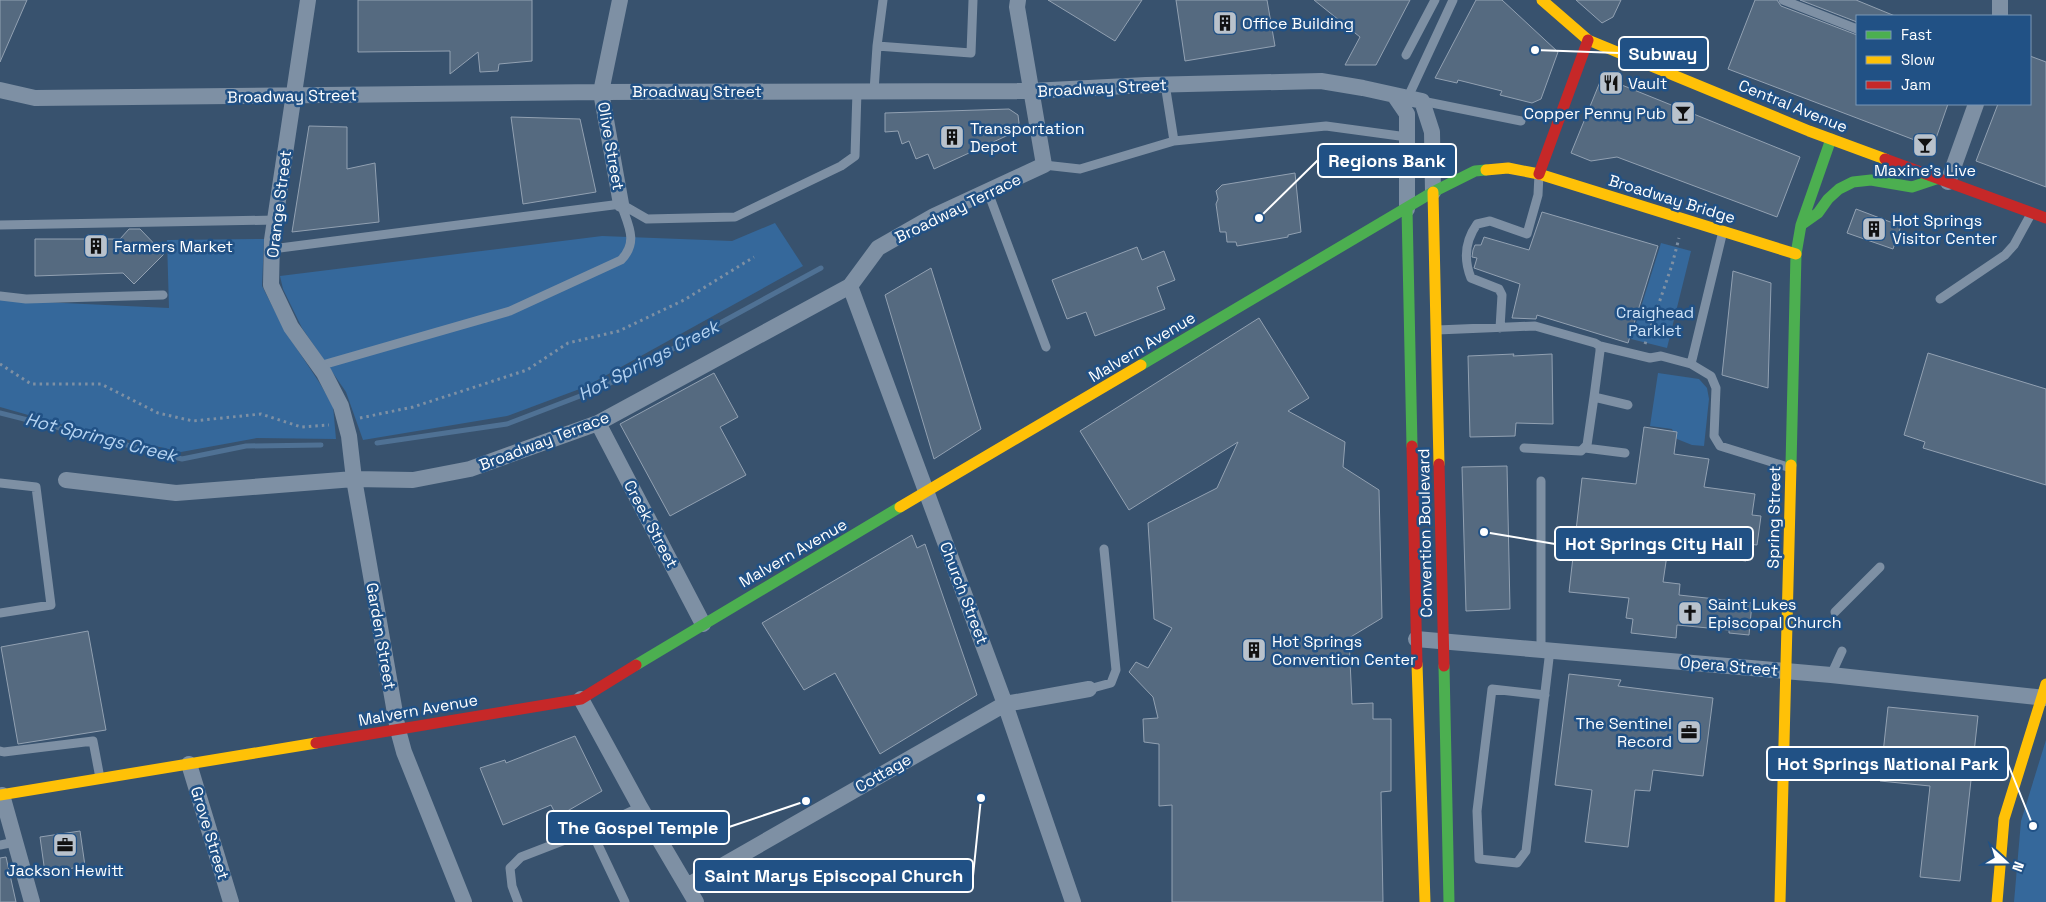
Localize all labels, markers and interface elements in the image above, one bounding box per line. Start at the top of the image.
building icon: Office Building [1212,10,1238,36]
place label: Office Building [1242,13,1354,34]
legend [1856,15,2031,105]
text: Fast [1901,25,1932,44]
callout: Subway [1619,37,1708,70]
text: Subway [1629,42,1697,65]
text: Slow [1901,50,1935,69]
restaurant icon: Vault [1598,70,1624,96]
place label: Vault [1628,73,1667,94]
street label: Broadway Street [1037,74,1167,102]
street label: Central Avenue [1735,75,1851,137]
text: Jam [1901,75,1931,94]
street label: Broadway Street [632,81,762,102]
street label: Broadway Street [227,84,357,108]
street label: Olive Street [593,100,629,192]
bar icon: Copper Penny Pub [1670,100,1696,126]
place label: Copper Penny Pub [1524,103,1666,124]
place label: Transportation Depot [970,118,1085,157]
building icon: Transportation Depot [939,124,965,150]
bar icon: Maxine's Live [1912,132,1938,158]
callout: Regions Bank [1318,144,1456,177]
street label: Orange Street [262,149,296,259]
text: Regions Bank [1328,149,1446,172]
place label: Maxine's Live [1874,160,1976,181]
street label: Broadway Terrace [891,168,1025,248]
street label: Broadway Bridge [1606,170,1738,228]
place label: Hot Springs Visitor Center [1892,210,1997,249]
building icon: Hot Springs Visitor Center [1861,216,1887,242]
building icon: Farmers Market [83,233,109,259]
place label: Farmers Market [114,236,233,257]
park label: Craighead Parklet [1616,302,1694,341]
street label: Malvern Avenue [1085,307,1199,387]
water label: Hot Springs Creek [574,314,724,405]
water label: Hot Springs Creek [23,407,181,467]
street label: Broadway Terrace [476,407,612,475]
street label: Convention Boulevard [1413,448,1437,618]
street label: Spring Street [1763,465,1785,569]
street label: Creek Street [619,476,683,572]
street label: Malvern Avenue [735,514,851,592]
callout: Hot Springs City Hall [1555,527,1753,560]
text: Hot Springs City Hall [1565,532,1743,555]
street label: Church Street [935,539,993,647]
street label: Garden Street [361,581,401,691]
place label: Saint Lukes Episcopal Church [1708,594,1842,633]
church icon: Saint Lukes Episcopal Church [1677,600,1703,626]
place label: Hot Springs Convention Center [1272,631,1416,670]
building icon: Hot Springs Convention Center [1241,637,1267,663]
street label: Opera Street [1679,651,1779,681]
street label: Malvern Avenue [357,689,479,731]
place label: The Sentinel Record [1576,713,1672,752]
office icon: The Sentinel Record [1676,719,1702,745]
callout: Hot Springs National Park [1767,747,2008,780]
street label: Cottage [851,749,915,797]
text: Hot Springs National Park [1777,752,1999,775]
street label: Grove Street [186,784,234,882]
callout: The Gospel Temple [547,811,729,844]
text: The Gospel Temple [558,816,719,839]
office icon: Jackson Hewitt [52,832,78,858]
north arrow [1981,837,2031,887]
callout: Saint Marys Episcopal Church [694,859,973,892]
text: N [2008,859,2028,874]
place label: Jackson Hewitt [6,860,124,881]
text: Saint Marys Episcopal Church [705,864,963,887]

